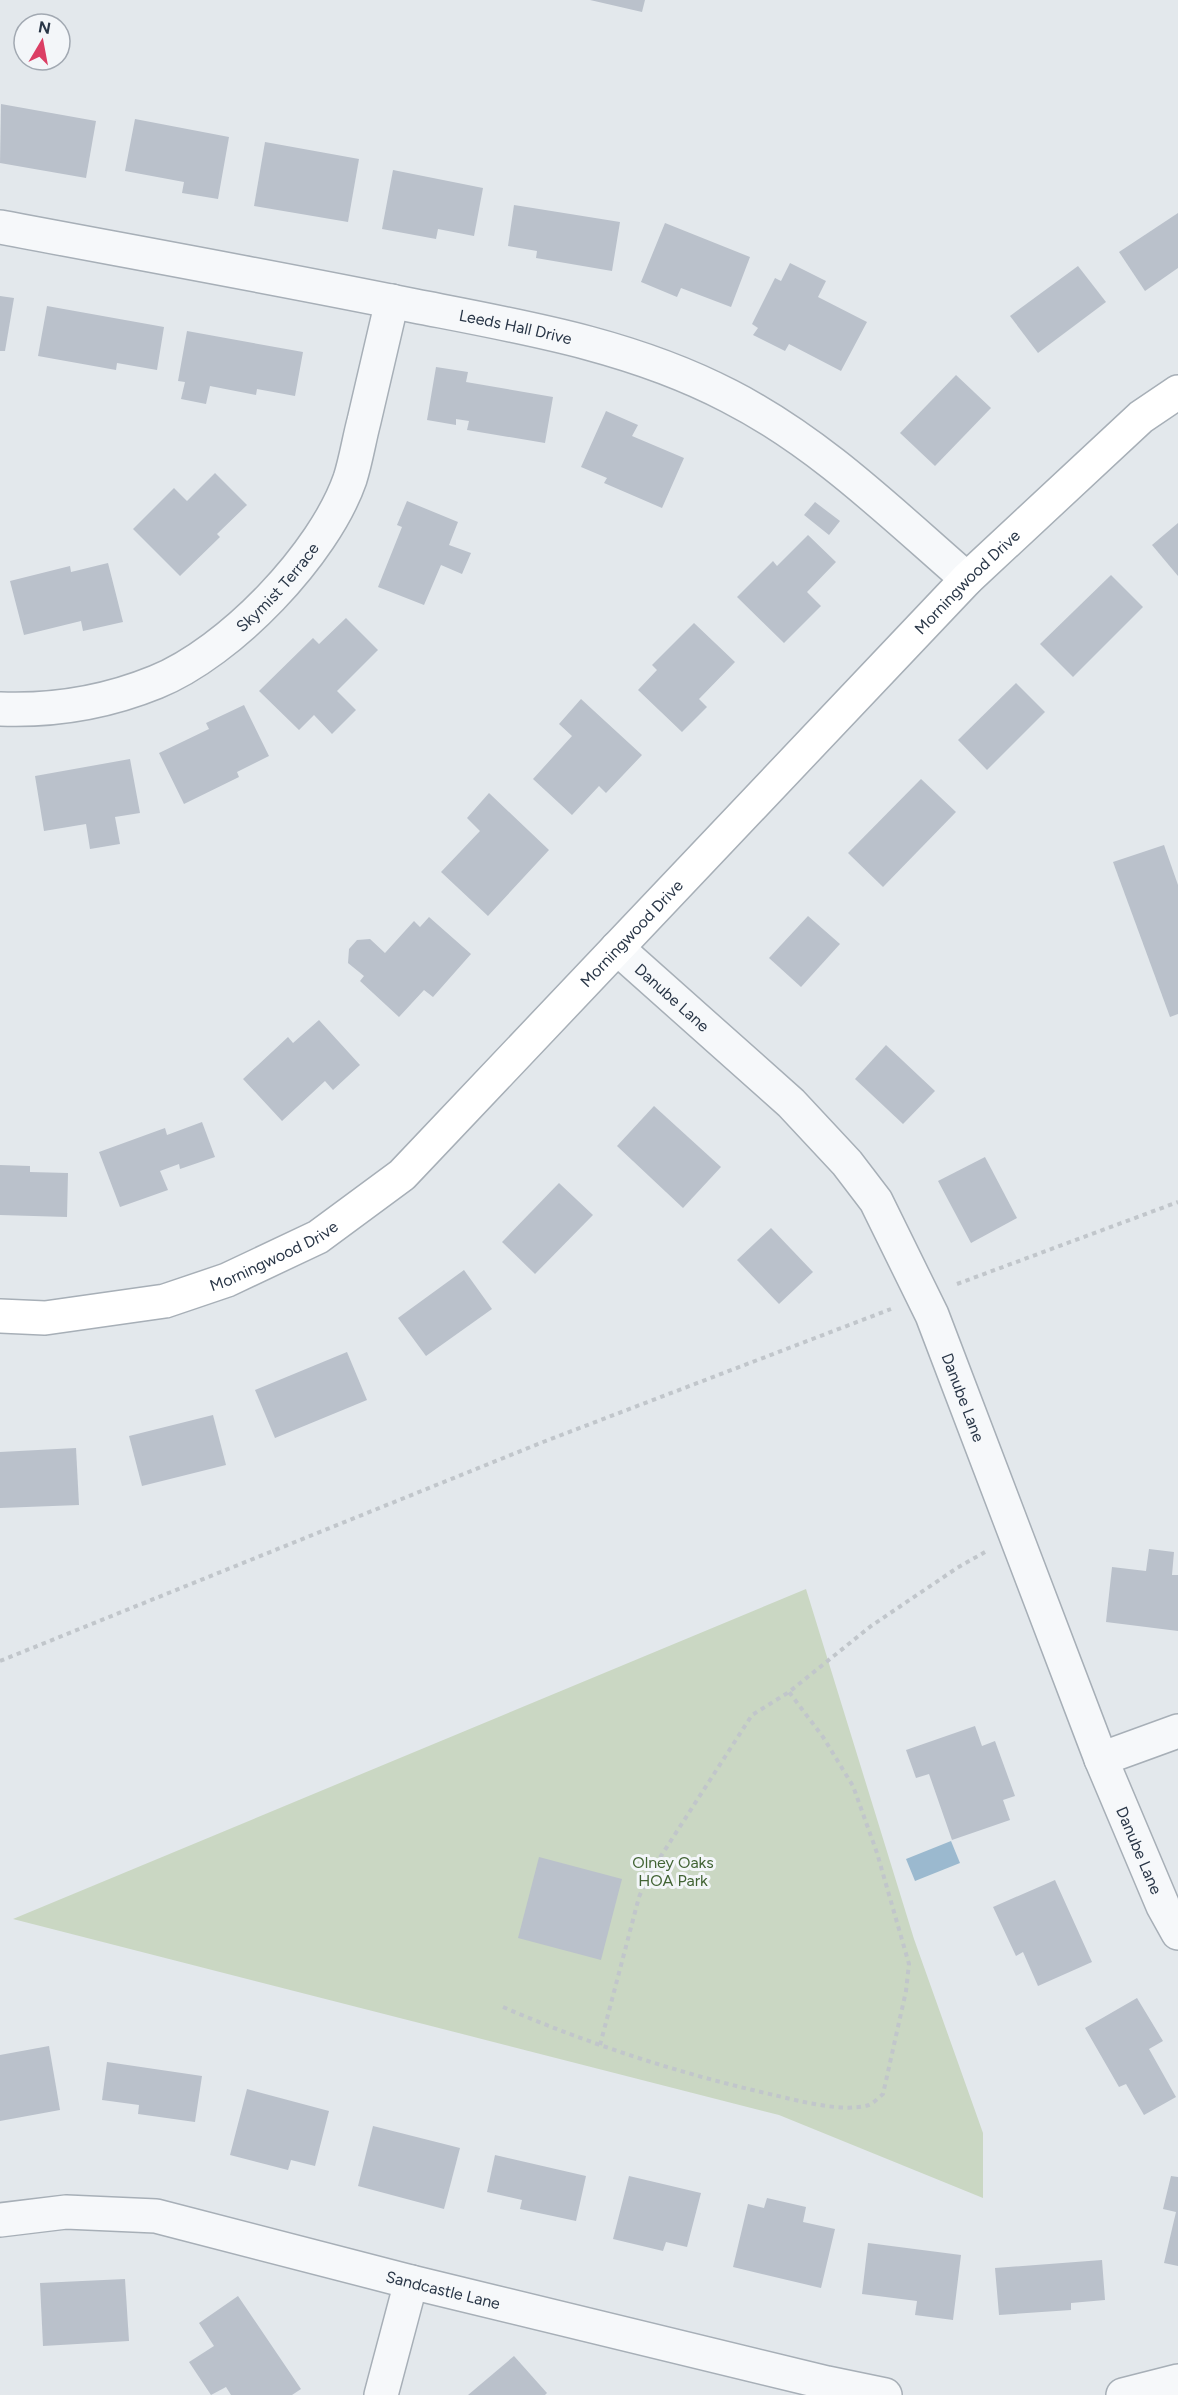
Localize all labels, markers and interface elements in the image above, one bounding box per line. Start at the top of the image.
north arrow [12,12,72,72]
text: N [37,17,52,38]
street label: Leeds Hall Drive [458,305,574,348]
street label: Morningwood Drive [910,525,1024,638]
street label: Skymist Terrace [232,539,323,636]
street label: Morningwood Drive [576,875,687,991]
street label: Danube Lane [631,959,714,1036]
street label: Morningwood Drive [207,1216,341,1295]
street label: Danube Lane [938,1350,989,1445]
street label: Danube Lane [1113,1804,1166,1897]
park label: Olney Oaks HOA Park [632,1853,714,1890]
street label: Sandcastle Lane [384,2266,502,2313]

